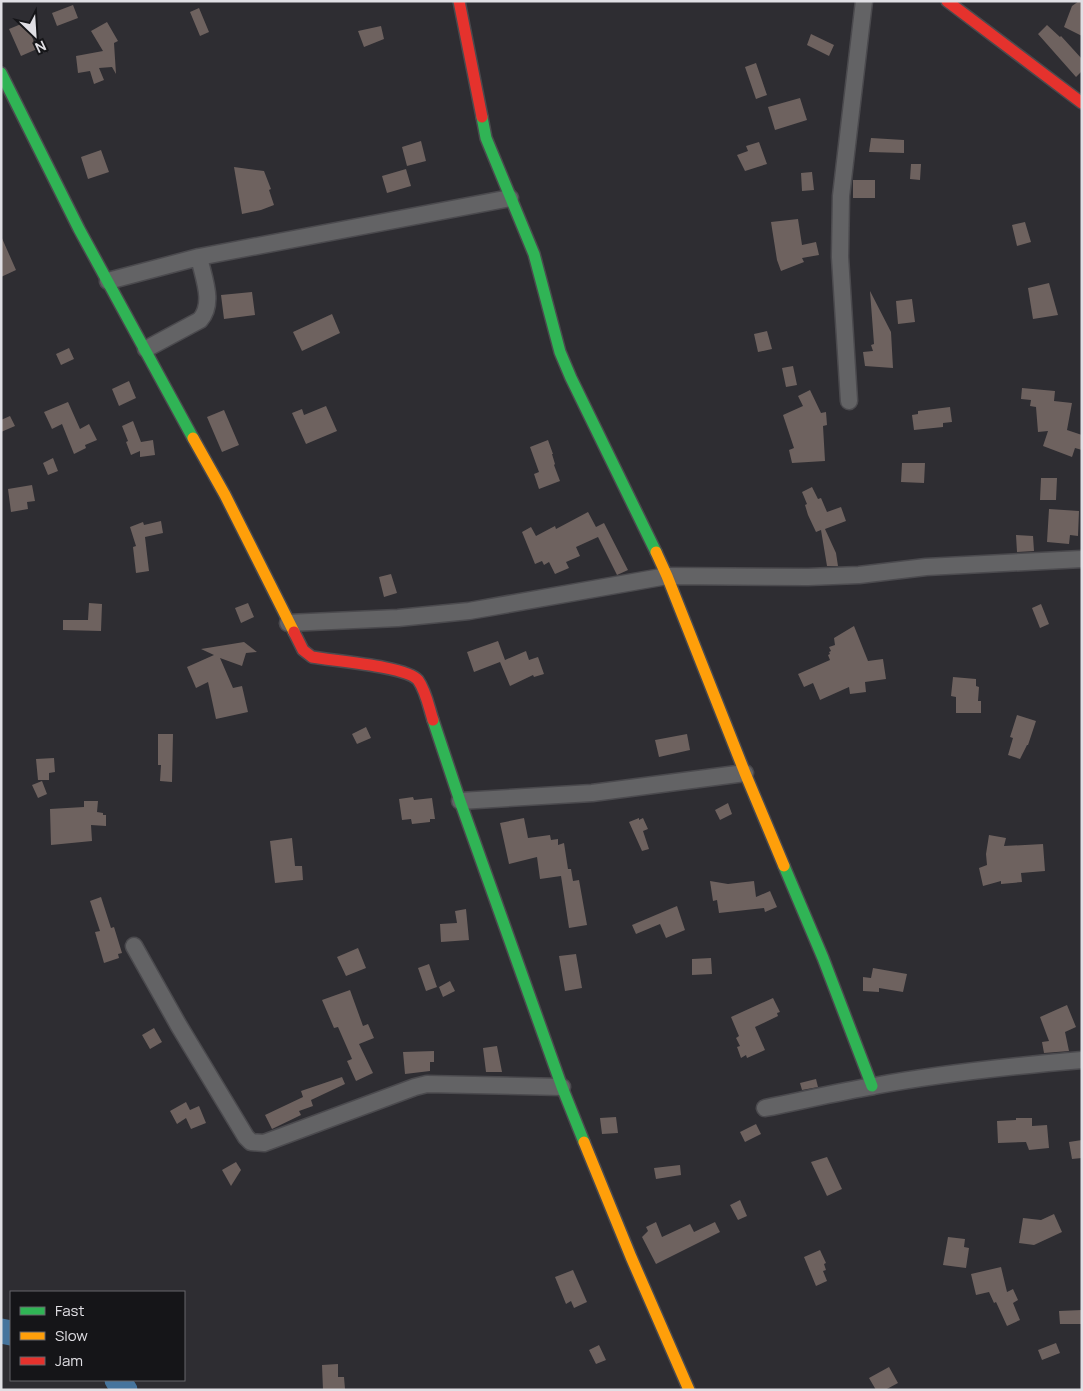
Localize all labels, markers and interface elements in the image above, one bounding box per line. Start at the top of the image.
north arrow [10,10,60,60]
text: N [32,36,49,58]
legend [10,1291,185,1381]
text: Fast [55,1300,84,1321]
text: Slow [55,1325,88,1346]
text: Jam [55,1350,83,1371]

